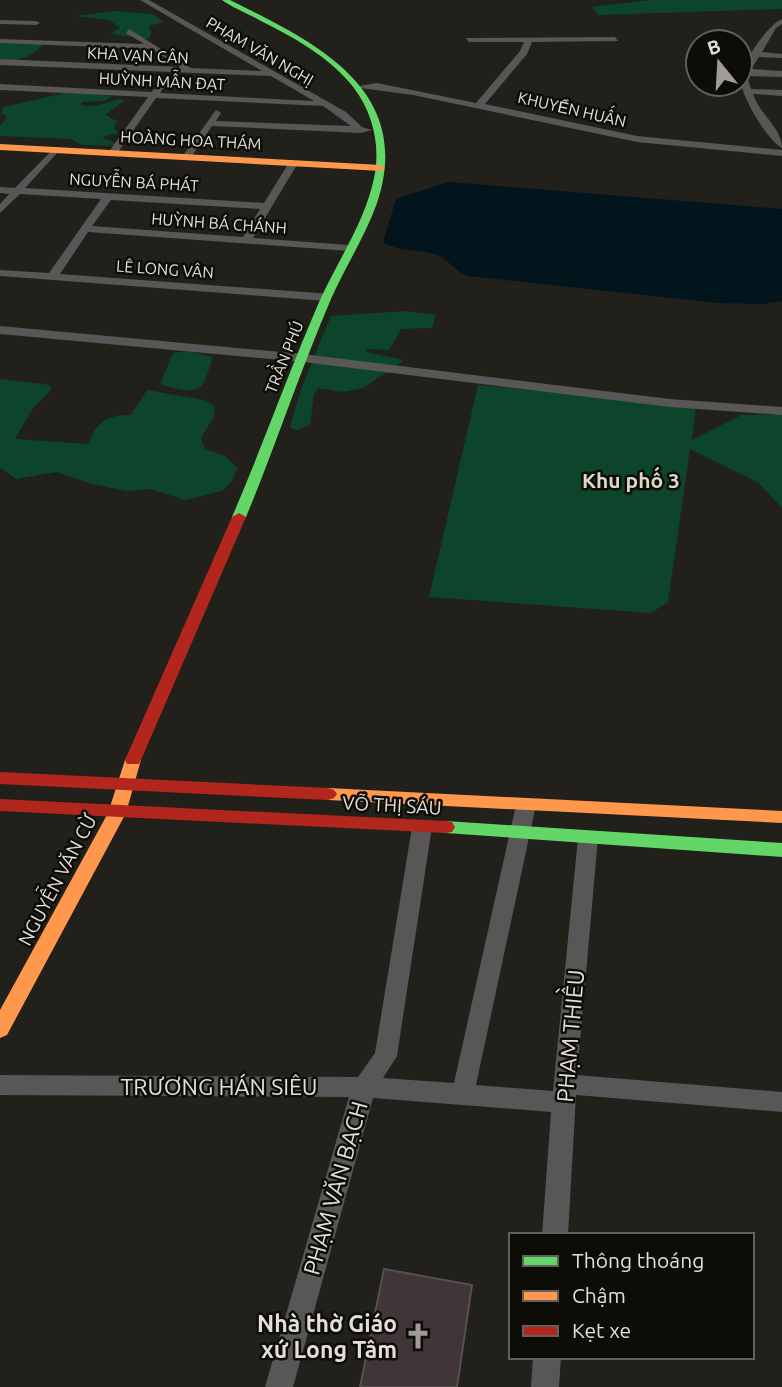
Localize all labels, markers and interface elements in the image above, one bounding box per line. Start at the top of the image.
street label: PHẠM VĂN NGHỊ [203,12,317,89]
north arrow [684,28,754,98]
text: B [704,34,723,59]
street label: KHA VẠN CÂN [87,42,189,67]
street label: HUỲNH MẪN ĐẠT [98,63,226,93]
street label: KHUYỂN HUẤN [516,82,629,130]
street label: HOÀNG HOA THÁM [120,125,262,153]
street label: NGUYỄN BÁ PHÁT [69,164,200,194]
street label: HUỲNH BÁ CHÁNH [151,207,287,237]
street label: LÊ LONG VÂN [116,256,214,281]
street label: TRẦN PHÚ [256,316,307,396]
district label: Khu phố 3 [582,466,680,492]
street label: VÕ THỊ SÁU [342,791,442,819]
street label: NGUYỄN VĂN CỪ [9,808,101,949]
street label: PHẠM THIỀU [546,968,588,1103]
street label: TRƯƠNG HÁN SIÊU [121,1073,317,1099]
street label: PHẠM VĂN BẠCH [298,1098,372,1278]
legend [509,1233,754,1359]
text: Thông thoáng [572,1248,704,1272]
text: Chậm [572,1283,626,1307]
place label: Nhà thờ Giáo xứ Long Tâm [257,1311,397,1362]
text: Kẹt xe [572,1318,631,1342]
church icon: Nhà thờ Giáo xứ Long Tâm [403,1321,433,1351]

